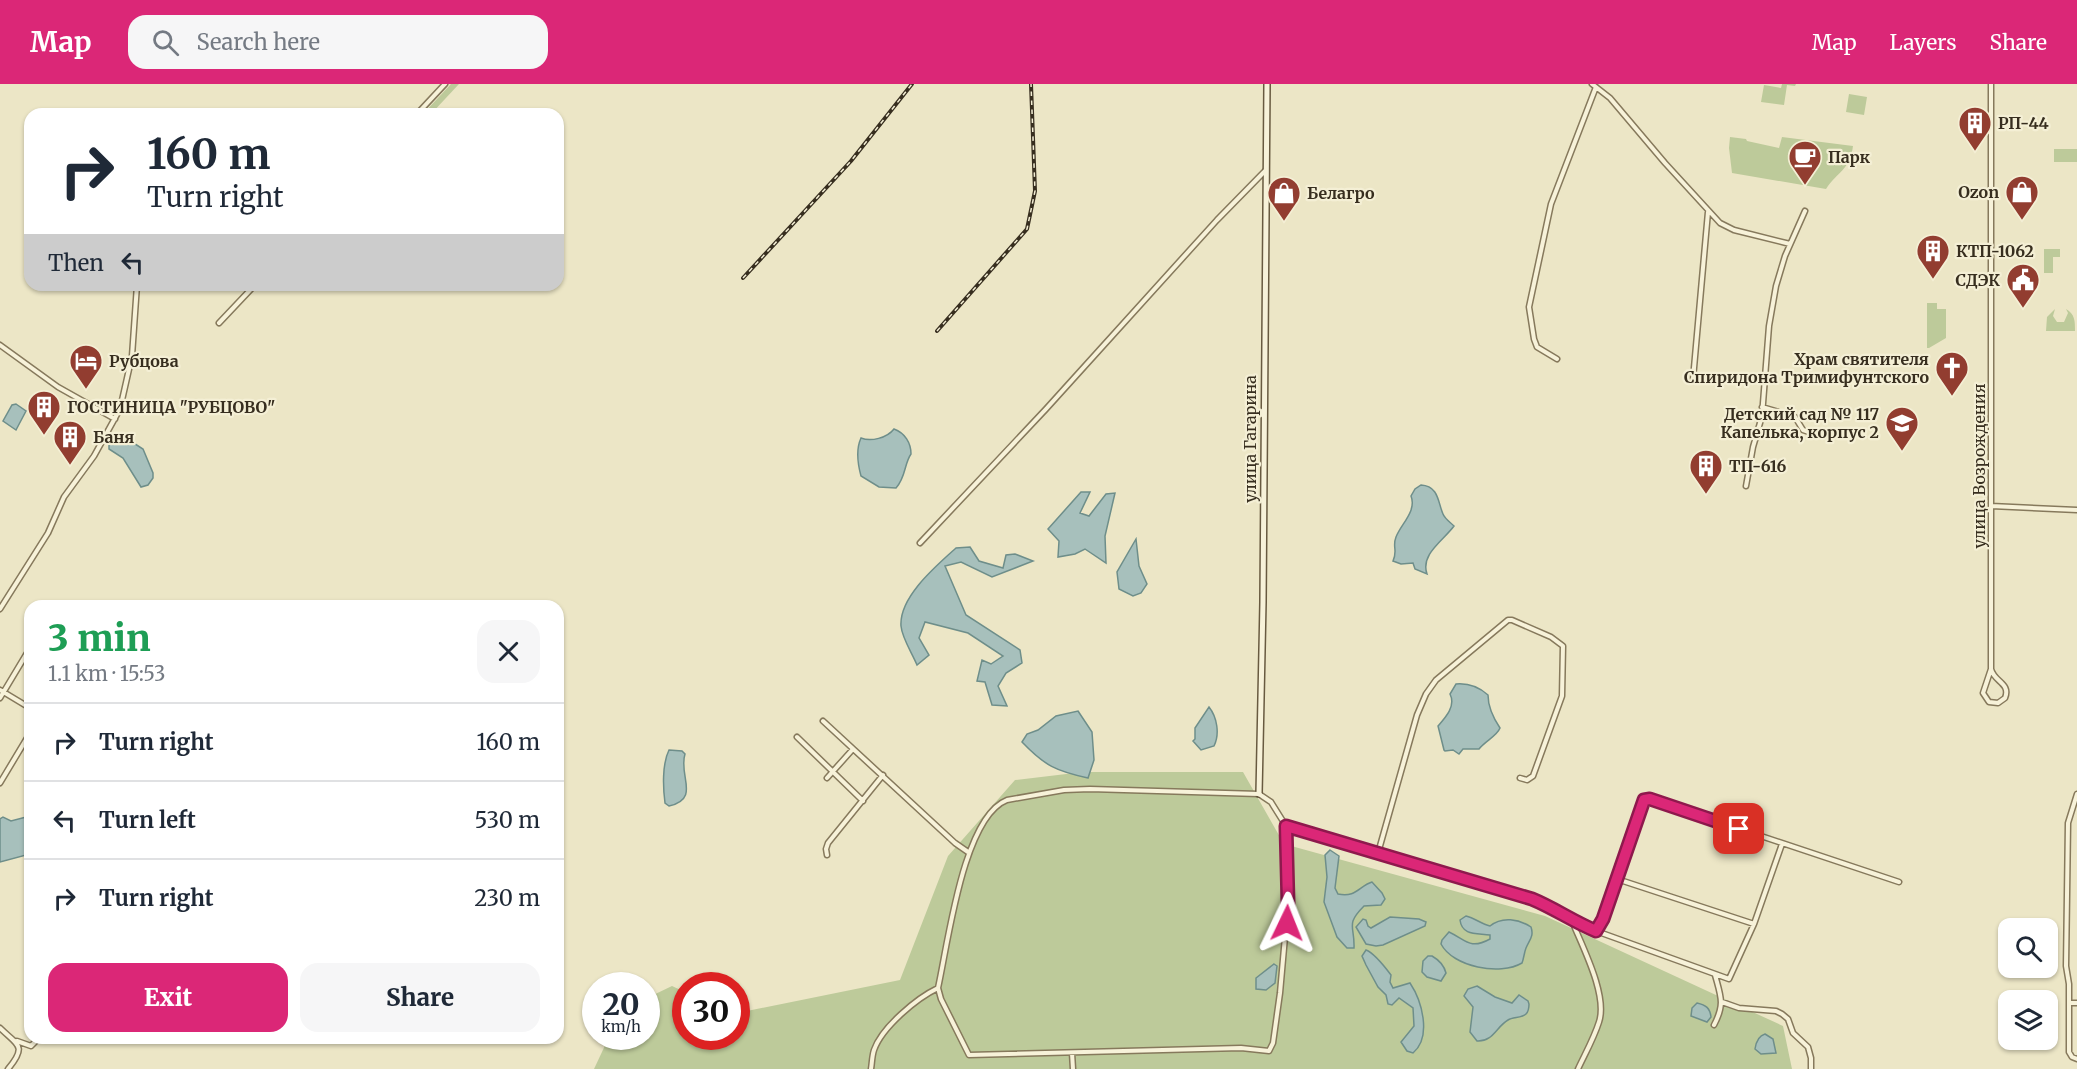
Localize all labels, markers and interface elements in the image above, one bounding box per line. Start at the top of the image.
search box [128,15,548,69]
text: Map [30,24,92,60]
icon: search [149,26,182,59]
text: Search here [197,28,320,56]
text: Map [1812,29,1857,56]
text: Layers [1890,29,1957,56]
text: Share [1990,29,2047,56]
building icon: РП-44 [1957,105,1993,152]
place label: РП-44 [1998,113,2049,133]
text: 160 m [147,128,271,180]
icon: right [48,132,126,210]
cafe icon: Парк [1787,139,1823,186]
place label: Парк [1828,147,1871,167]
shop icon: Ozon [2004,174,2040,221]
shop icon: Белагро [1266,175,1302,222]
text: Turn right [147,180,284,214]
place label: Ozon [1958,182,1999,202]
place label: Белагро [1307,183,1375,203]
building icon: КТП-1062 [1915,233,1951,280]
place label: КТП-1062 [1956,241,2034,261]
icon: left [116,246,149,279]
text: Then [48,249,104,277]
public building icon: СДЭК [2005,262,2041,309]
place label: СДЭК [1956,270,2000,290]
hotel icon: Рубцова [68,343,104,390]
place label: Храм святителя Спиридона Тримифунтского [1684,349,1929,387]
church icon: Храм святителя Спиридона Тримифунтского [1934,350,1970,397]
place label: Рубцова [109,351,179,371]
street label: улица Гагарина [1240,375,1260,503]
street label: улица Возрождения [1969,384,1989,548]
building icon: ГОСТИНИЦА "РУБЦОВО" [26,389,62,436]
place label: ГОСТИНИЦА "РУБЦОВО" [67,397,275,417]
place label: Детский сад № 117 Капелька, корпус 2 [1721,404,1879,443]
school or university icon: Детский сад № 117 Капелька, корпус 2 [1884,405,1920,452]
building icon: Баня [52,419,88,466]
place label: Баня [93,427,135,447]
building icon: ТП-616 [1688,448,1724,495]
place label: ТП-616 [1729,456,1786,476]
text: 3 min [48,616,151,661]
button: close [477,620,540,683]
text: 1.1 km · 15:53 [48,661,165,686]
icon: right [48,726,81,759]
text: Turn right [99,728,213,756]
text: 160 m [476,728,540,756]
pin [1713,803,1764,854]
icon: left [48,804,81,837]
text: Turn left [99,806,196,834]
text: 530 m [475,806,540,834]
icon: arrive [1722,812,1755,845]
icon: right [48,882,81,915]
text: Turn right [99,884,213,912]
text: 230 m [474,884,540,912]
position arrow [1255,891,1319,955]
map controls [1998,918,2058,1050]
button: search [1998,918,2058,978]
button: Exit [48,963,288,1032]
button: Share [300,963,540,1032]
speed limit sign: 30 [672,972,750,1050]
text: 20 [602,985,640,1023]
button: layers [1998,990,2058,1050]
text: km/h [601,1017,641,1036]

